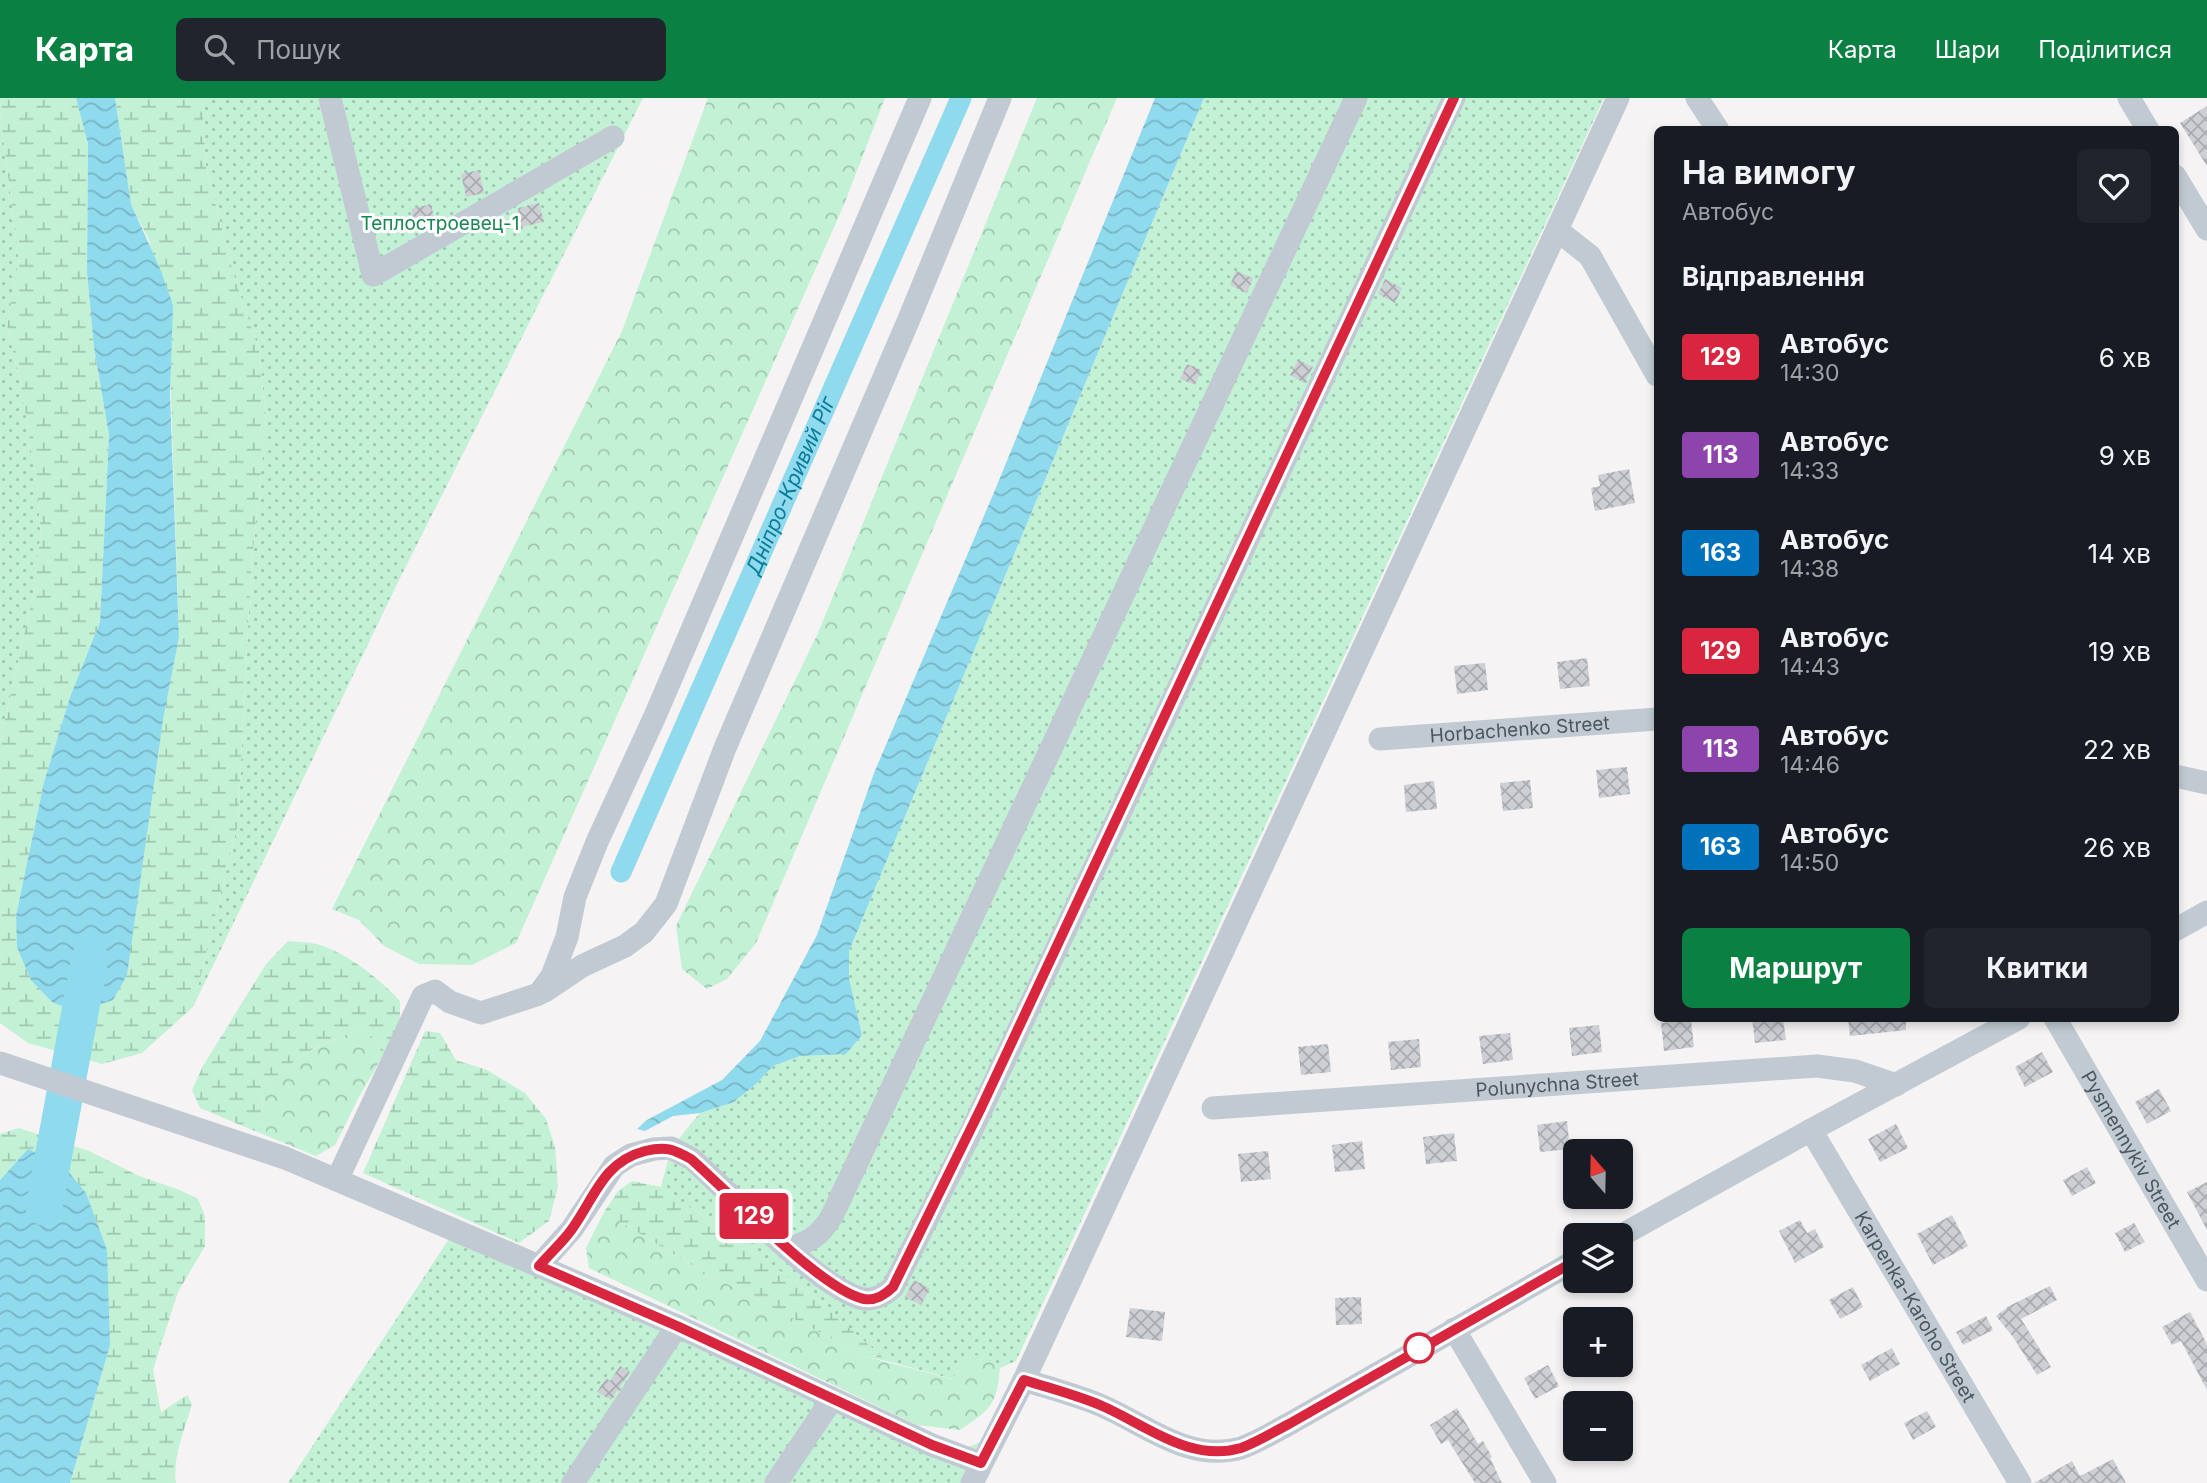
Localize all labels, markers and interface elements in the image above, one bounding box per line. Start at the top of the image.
search box [176,18,666,81]
text: Карта [35,29,134,69]
icon: search [200,30,238,68]
text: Пошук [256,34,341,65]
text: Карта [1828,35,1897,64]
text: Шари [1935,35,2000,64]
text: Поділитися [2038,35,2172,64]
button: heart [2077,149,2151,223]
text: На вимогу [1682,152,1856,192]
text: Автобус [1682,198,1774,226]
park label: Теплостроевец-1 [360,212,520,235]
text: Відправлення [1682,261,1865,292]
text: Автобус [1780,328,1889,359]
text: 129 [1700,342,1741,371]
text: 6 хв [2099,342,2151,373]
text: 14:30 [1780,359,1840,387]
water label: Дніпро-Кривий Ріг [740,392,841,579]
text: Автобус [1780,426,1889,457]
text: 113 [1702,440,1739,469]
text: 9 хв [2099,440,2151,471]
text: 14:33 [1780,457,1839,485]
text: Автобус [1780,524,1889,555]
text: 163 [1700,538,1741,567]
text: 14 хв [2087,538,2151,569]
text: 14:38 [1780,555,1839,583]
text: Автобус [1780,622,1889,653]
text: 129 [1700,636,1741,665]
text: 19 хв [2088,636,2151,667]
text: 14:43 [1780,653,1840,681]
street label: Horbachenko Street [1429,711,1610,747]
text: Автобус [1780,720,1889,751]
text: 113 [1702,734,1739,763]
text: 22 хв [2083,734,2151,765]
text: 14:46 [1780,751,1840,779]
text: Автобус [1780,818,1889,849]
text: 163 [1700,832,1741,861]
text: 26 хв [2083,832,2151,863]
text: 14:50 [1780,849,1839,877]
button: Маршрут [1682,928,1910,1008]
button: Квитки [1924,928,2151,1008]
street label: Polunychna Street [1475,1067,1640,1102]
street label: Pysmennykiv Street [2076,1067,2186,1233]
north arrow [1563,1139,1633,1209]
map controls [1563,1139,1633,1461]
line badge: 129 [714,1193,794,1239]
text: 129 [733,1201,775,1230]
street label: Karpenka-Karoho Street [1850,1207,1980,1406]
button: layers [1563,1223,1633,1293]
button: + [1563,1307,1633,1377]
unlabelled marker [1404,1333,1434,1363]
button: − [1563,1391,1633,1461]

